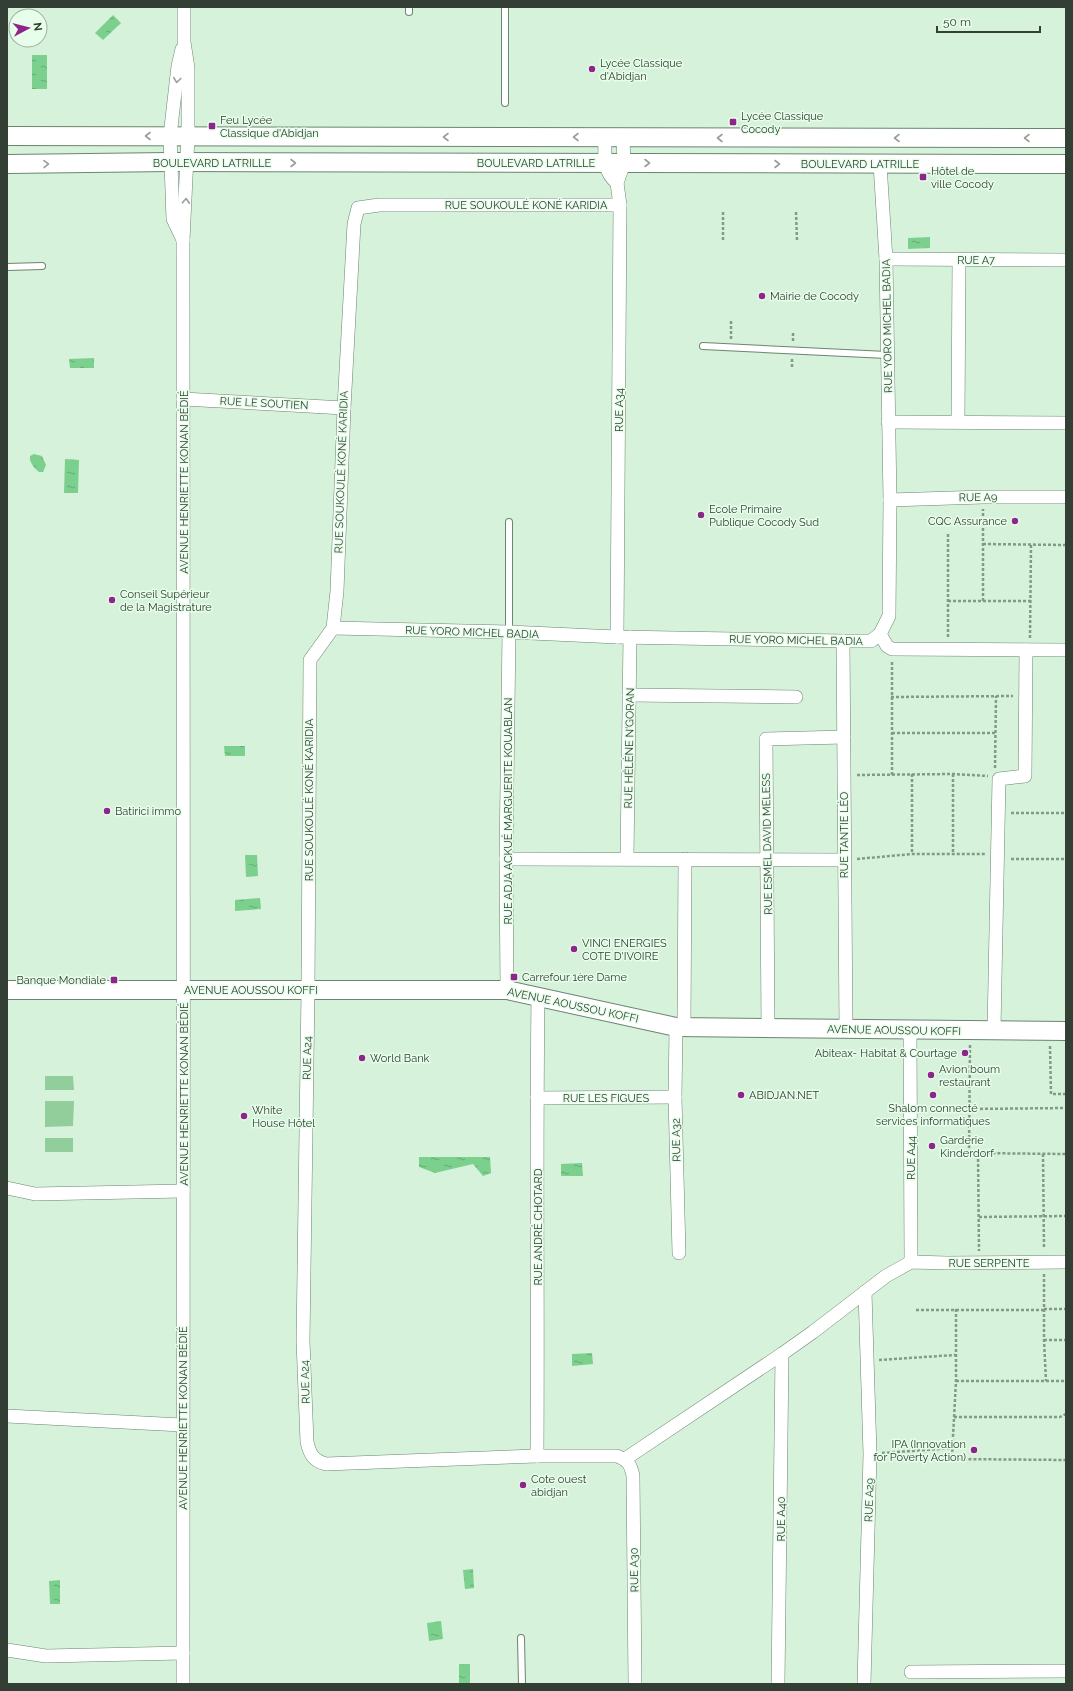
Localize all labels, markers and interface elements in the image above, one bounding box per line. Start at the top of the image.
north arrow [8,8,48,48]
scale bar [937,8,1040,34]
text: 50 m [943,15,971,29]
text: N [30,22,44,32]
place label: Lycée Classique d'Abidjan [600,57,683,83]
marker: Lycée Classique d'Abidjan [587,64,597,74]
one-way arrow [173,77,182,83]
place label: Lycée Classique Cocody [741,110,824,136]
place label: Feu Lycée Classique d'Abidjan [220,114,319,140]
marker: Lycée Classique Cocody [728,117,738,127]
marker: Feu Lycée Classique d'Abidjan [207,121,217,131]
one-way arrow [145,132,151,140]
one-way arrow [443,133,449,141]
one-way arrow [573,133,579,141]
one-way arrow [717,134,723,142]
one-way arrow [894,134,900,142]
one-way arrow [1024,134,1030,142]
street label: BOULEVARD LATRILLE [153,157,271,170]
street label: BOULEVARD LATRILLE [477,157,595,170]
street label: BOULEVARD LATRILLE [801,158,919,171]
one-way arrow [290,159,296,167]
one-way arrow [644,159,650,167]
one-way arrow [43,160,49,168]
one-way arrow [774,160,780,168]
place label: Hôtel de ville Cocody [931,165,994,191]
marker: Hôtel de ville Cocody [918,172,928,182]
one-way arrow [182,198,191,204]
street label: RUE SOUKOULÉ KONÉ KARIDIA [445,198,608,212]
street label: RUE A7 [957,254,995,267]
street label: RUE YORO MICHEL BADIA [880,258,895,393]
place label: Mairie de Cocody [770,290,859,303]
marker: Mairie de Cocody [757,291,767,301]
street label: RUE A34 [613,388,626,432]
street label: AVENUE HENRIETTE KONAN BÉDIÉ [177,390,191,574]
street label: RUE SOUKOULÉ KONÉ KARIDIA [331,390,351,554]
street label: RUE LE SOUTIEN [219,395,309,412]
street label: RUE A9 [959,491,997,504]
place label: Ecole Primaire Publique Cocody Sud [709,503,819,529]
marker: Ecole Primaire Publique Cocody Sud [696,510,706,520]
place label: CQC Assurance [928,515,1008,528]
marker: CQC Assurance [1010,516,1020,526]
place label: Conseil Supérieur de la Magistrature [120,588,212,614]
marker: Conseil Supérieur de la Magistrature [107,595,117,605]
street label: RUE YORO MICHEL BADIA [405,624,540,641]
street label: RUE YORO MICHEL BADIA [729,633,864,648]
street label: RUE HÉLÈNE N'GORAN [621,687,637,809]
street label: RUE ADJA ACKUÉ MARGUERITE KOUABLAN [501,697,515,925]
street label: RUE SOUKOULÉ KONÉ KARIDIA [302,718,316,881]
street label: RUE ESMEL DAVID MELESS [760,773,775,915]
street label: RUE TANTIE LÉO [837,792,851,878]
place label: Batirici immo [115,805,181,818]
marker: Batirici immo [102,806,112,816]
place label: VINCI ENERGIES COTE D'IVOIRE [582,937,667,963]
marker: VINCI ENERGIES COTE D'IVOIRE [569,944,579,954]
place label: Carrefour 1ère Dame [522,971,627,984]
marker: Carrefour 1ère Dame [509,972,519,982]
place label: Banque Mondiale [16,974,107,987]
marker: Banque Mondiale [109,975,119,985]
street label: AVENUE AOUSSOU KOFFI [184,984,318,997]
street label: AVENUE AOUSSOU KOFFI [506,985,640,1026]
street label: AVENUE HENRIETTE KONAN BÉDIÉ [177,1002,191,1186]
street label: AVENUE AOUSSOU KOFFI [827,1023,961,1038]
street label: RUE A24 [301,1036,314,1080]
place label: Abiteax- Habitat & Courtage [815,1047,958,1060]
marker: Abiteax- Habitat & Courtage [960,1048,970,1058]
place label: World Bank [370,1052,430,1065]
marker: World Bank [357,1053,367,1063]
place label: Avion boum restaurant [939,1063,1000,1089]
marker: Avion boum restaurant [926,1070,936,1080]
place label: ABIDJAN.NET [749,1089,819,1102]
marker: ABIDJAN.NET [736,1090,746,1100]
marker: Shalom connecté services informatiques [928,1090,938,1100]
street label: RUE LES FIGUES [563,1092,649,1105]
place label: Shalom connecté services informatiques [876,1102,990,1128]
place label: White House Hôtel [252,1104,315,1130]
marker: White House Hôtel [239,1111,249,1121]
street label: RUE A32 [670,1118,683,1162]
place label: Garderie Kinderdorf [940,1134,994,1160]
street label: RUE A44 [905,1136,918,1180]
marker: Garderie Kinderdorf [927,1141,937,1151]
street label: RUE ANDRÉ CHOTARD [531,1168,545,1286]
street label: RUE SERPENTE [949,1257,1030,1270]
street label: AVENUE HENRIETTE KONAN BÉDIÉ [176,1326,190,1510]
street label: RUE A24 [298,1360,313,1404]
place label: IPA (Innovation for Poverty Action) [873,1438,966,1464]
marker: IPA (Innovation for Poverty Action) [969,1445,979,1455]
place label: Cote ouest abidjan [531,1473,587,1499]
street label: RUE A29 [862,1478,877,1522]
marker: Cote ouest abidjan [518,1480,528,1490]
street label: RUE A40 [775,1496,788,1541]
street label: RUE A30 [628,1547,641,1592]

